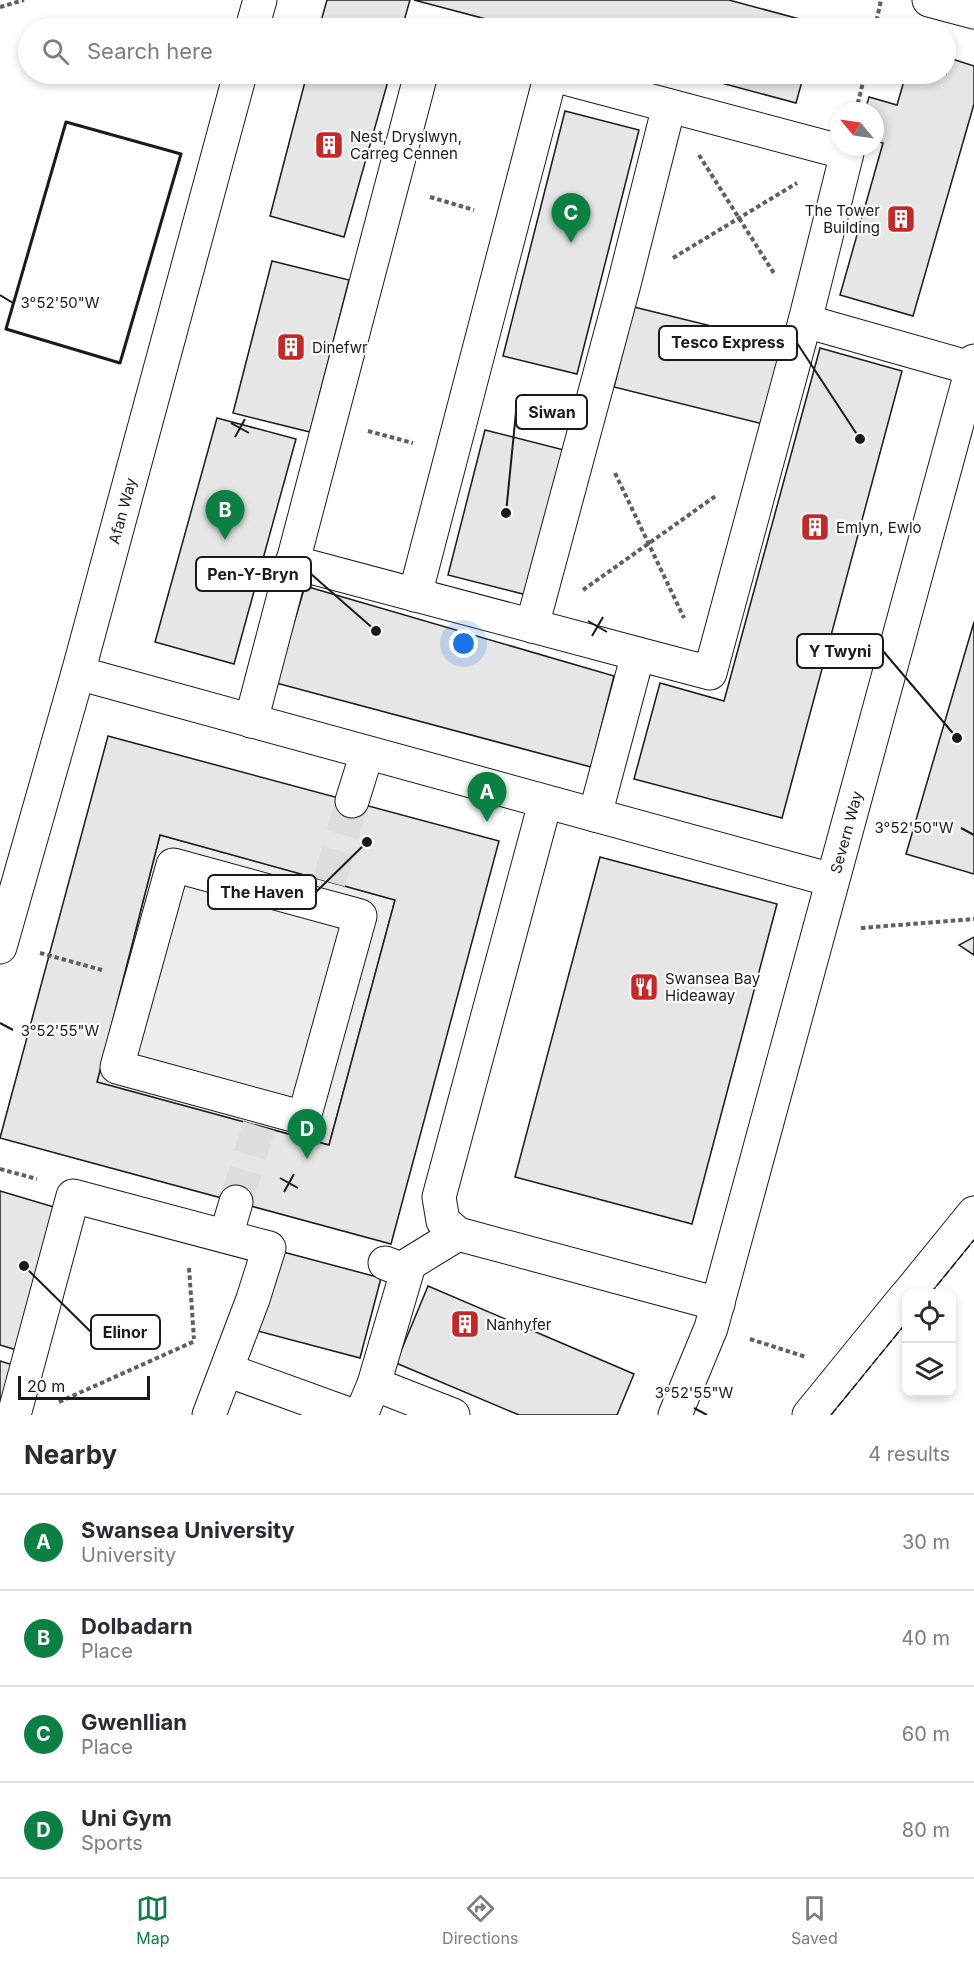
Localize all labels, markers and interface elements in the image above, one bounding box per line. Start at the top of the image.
search box [18,18,956,84]
icon: search [39,35,72,68]
text: Search here [87,38,213,64]
north arrow [830,102,884,156]
place label: Nest, Dryslwyn, Carreg Cennen [350,127,462,163]
building icon: Nest, Dryslwyn, Carreg Cennen [313,129,345,161]
pin: C [552,194,590,243]
place label: The Tower Building [805,201,880,237]
building icon: The Tower Building [885,203,917,235]
text: 3°52'50"W [21,293,100,312]
callout: Tesco Express [659,326,797,360]
building icon: Dinefwr [275,331,307,363]
text: Tesco Express [671,332,785,352]
place label: Dinefwr [312,338,368,357]
callout: Siwan [516,395,587,429]
text: Siwan [528,402,576,422]
street label: Afan Way [104,475,140,546]
pin: B [206,490,244,540]
building icon: Emlyn, Ewlo [799,511,831,543]
place label: Emlyn, Ewlo [836,518,922,537]
callout: Pen-Y-Bryn [196,557,311,591]
text: Pen-Y-Bryn [207,564,299,584]
your location [449,629,478,658]
callout: Y Twyni [797,634,883,668]
text: Y Twyni [809,641,871,661]
pin: A [468,772,506,822]
street label: Severn Way [826,788,866,875]
text: 3°52'50"W [875,818,954,837]
callout: The Haven [208,875,316,909]
text: The Haven [220,882,304,902]
place label: Swansea Bay Hideaway [665,969,761,1005]
restaurant icon: Swansea Bay Hideaway [628,971,660,1003]
text: 3°52'55"W [21,1021,100,1040]
pin: D [288,1110,326,1159]
map controls [902,1289,956,1397]
button: locate [902,1289,956,1343]
building icon: Nanhyfer [449,1308,481,1340]
callout: Elinor [91,1315,160,1349]
place label: Nanhyfer [486,1315,552,1334]
text: Elinor [103,1322,148,1342]
button: layers [902,1343,956,1397]
scale bar [18,1373,150,1400]
text: 20 m [27,1376,65,1396]
text: 3°52'55"W [655,1383,734,1402]
text: Nearby [24,1439,117,1470]
text: 4 results [868,1442,950,1466]
text: Swansea University [81,1517,295,1543]
text: A [36,1530,51,1554]
text: 30 m [902,1530,950,1554]
text: University [81,1543,176,1567]
text: Dolbadarn [81,1613,193,1639]
text: B [37,1626,50,1650]
text: 40 m [901,1626,950,1650]
text: Place [81,1639,133,1663]
text: Gwenllian [81,1709,187,1735]
text: C [36,1722,51,1746]
text: 60 m [902,1722,950,1746]
text: Place [81,1735,133,1759]
text: Uni Gym [81,1805,172,1831]
text: D [36,1818,51,1842]
text: 80 m [902,1818,950,1842]
text: Sports [81,1831,143,1855]
tab: Map [136,1892,170,1948]
tab: Directions [442,1892,518,1948]
tab: Saved [791,1892,838,1948]

